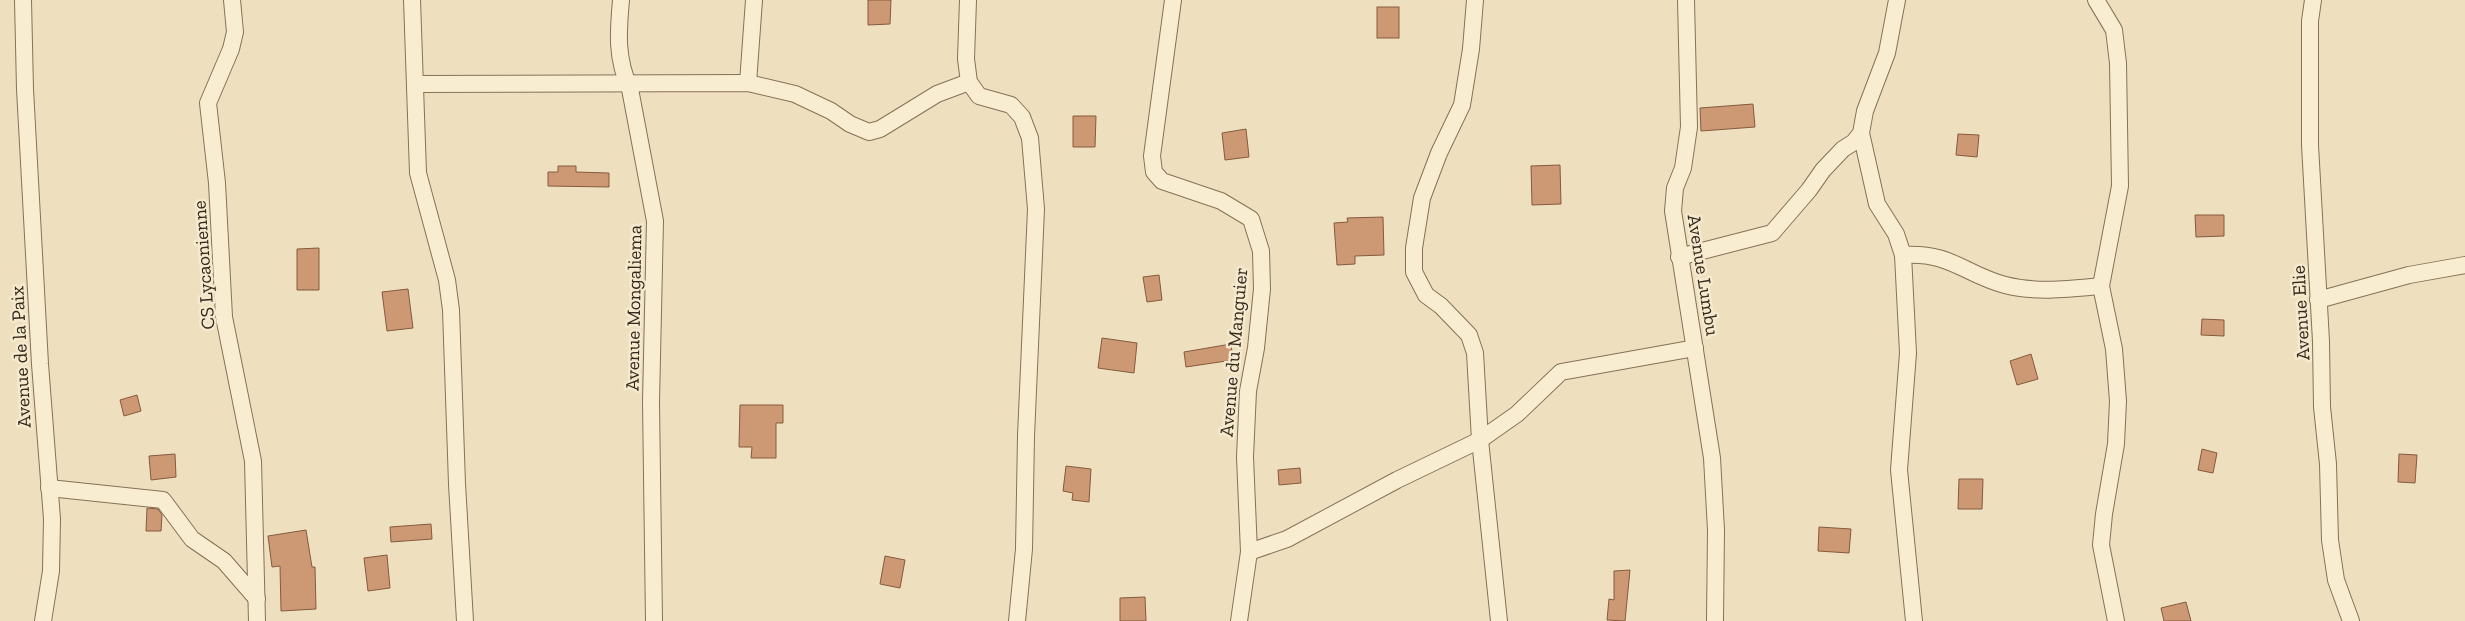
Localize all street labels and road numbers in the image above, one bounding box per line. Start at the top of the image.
street label: CS Lycaonienne [188,200,219,330]
street label: Avenue Lumbu [1683,213,1725,338]
street label: Avenue Mongaliema [621,225,646,391]
street label: Avenue Elie [2287,265,2314,361]
street label: Avenue du Manguier [1215,266,1252,438]
street label: Avenue de la Paix [5,285,36,428]

